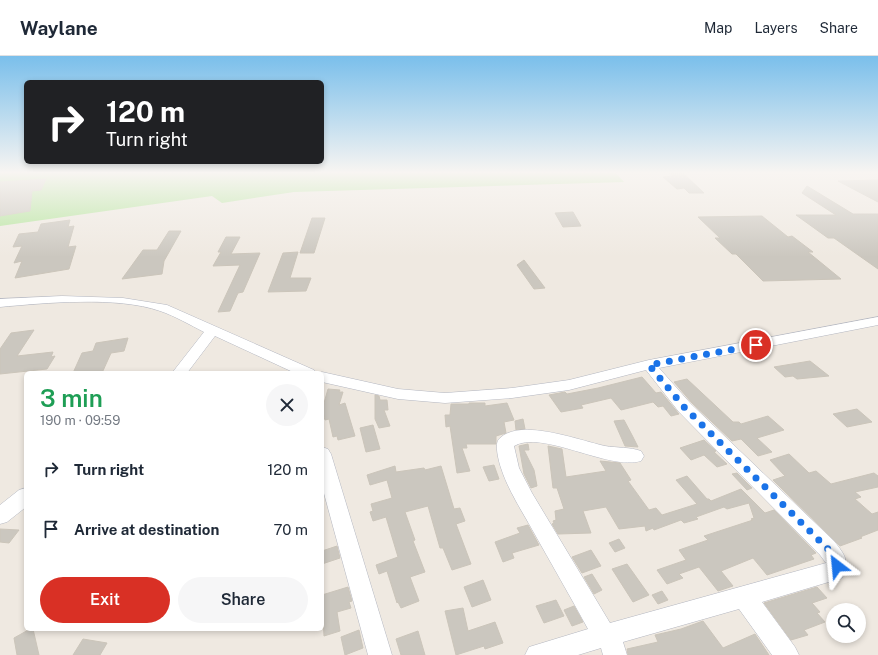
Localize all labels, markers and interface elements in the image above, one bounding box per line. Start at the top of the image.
text: Waylane [20,17,98,39]
text: Map [704,20,732,36]
text: Layers [754,20,798,36]
text: Share [820,20,858,36]
text: 120 m [106,95,185,128]
icon: right [40,96,92,148]
text: Turn right [106,129,188,150]
pin [739,328,773,362]
icon: arrive [745,334,767,356]
text: 3 min [40,384,103,412]
button: close [266,384,308,426]
text: 190 m · 09:59 [40,413,120,428]
icon: right [40,458,62,480]
text: Turn right [74,461,144,478]
text: 120 m [267,461,308,478]
icon: arrive [40,518,62,540]
text: Arrive at destination [74,521,219,538]
text: 70 m [273,521,308,538]
position arrow [816,545,858,587]
button: Exit [40,577,170,623]
button: Share [178,577,308,623]
map controls [826,603,866,643]
button: search [826,603,866,643]

